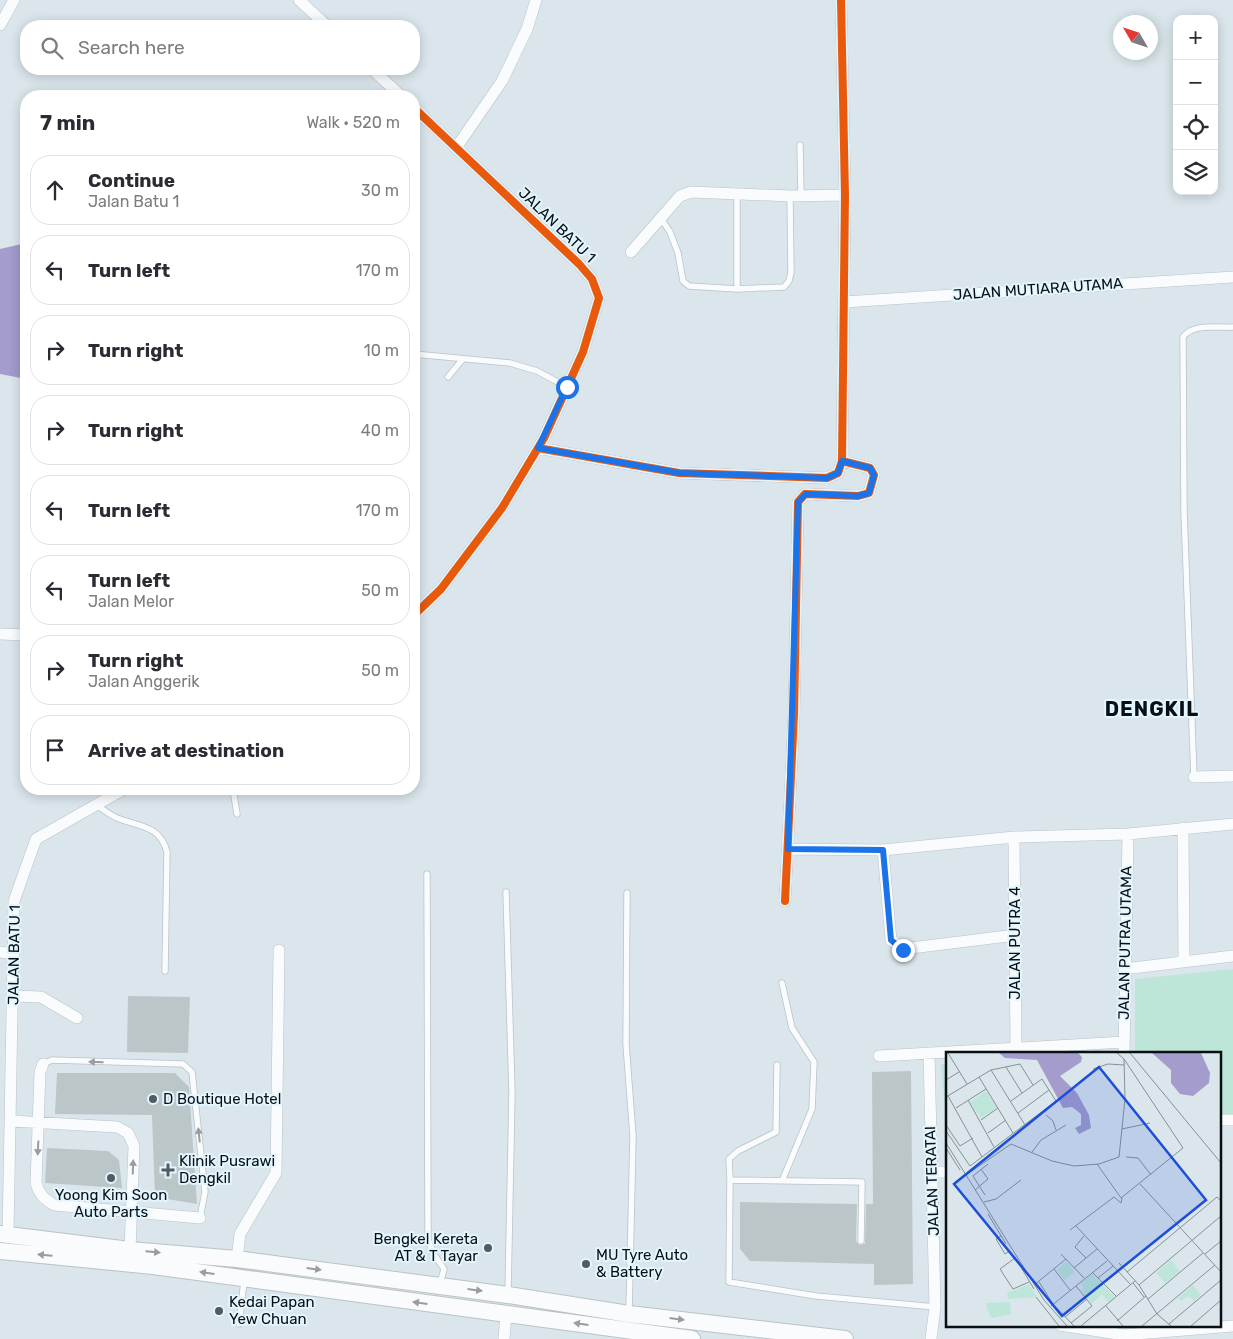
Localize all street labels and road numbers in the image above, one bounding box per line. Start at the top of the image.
street label: JALAN BATU 1 [515,184,599,266]
street label: JALAN MUTIARA UTAMA [952,274,1124,304]
street label: JALAN PUTRA UTAMA [1115,866,1135,1020]
street label: JALAN PUTRA 4 [1006,886,1024,1000]
street label: JALAN BATU 1 [4,905,24,1005]
street label: JALAN TERATAI [921,1126,943,1236]

